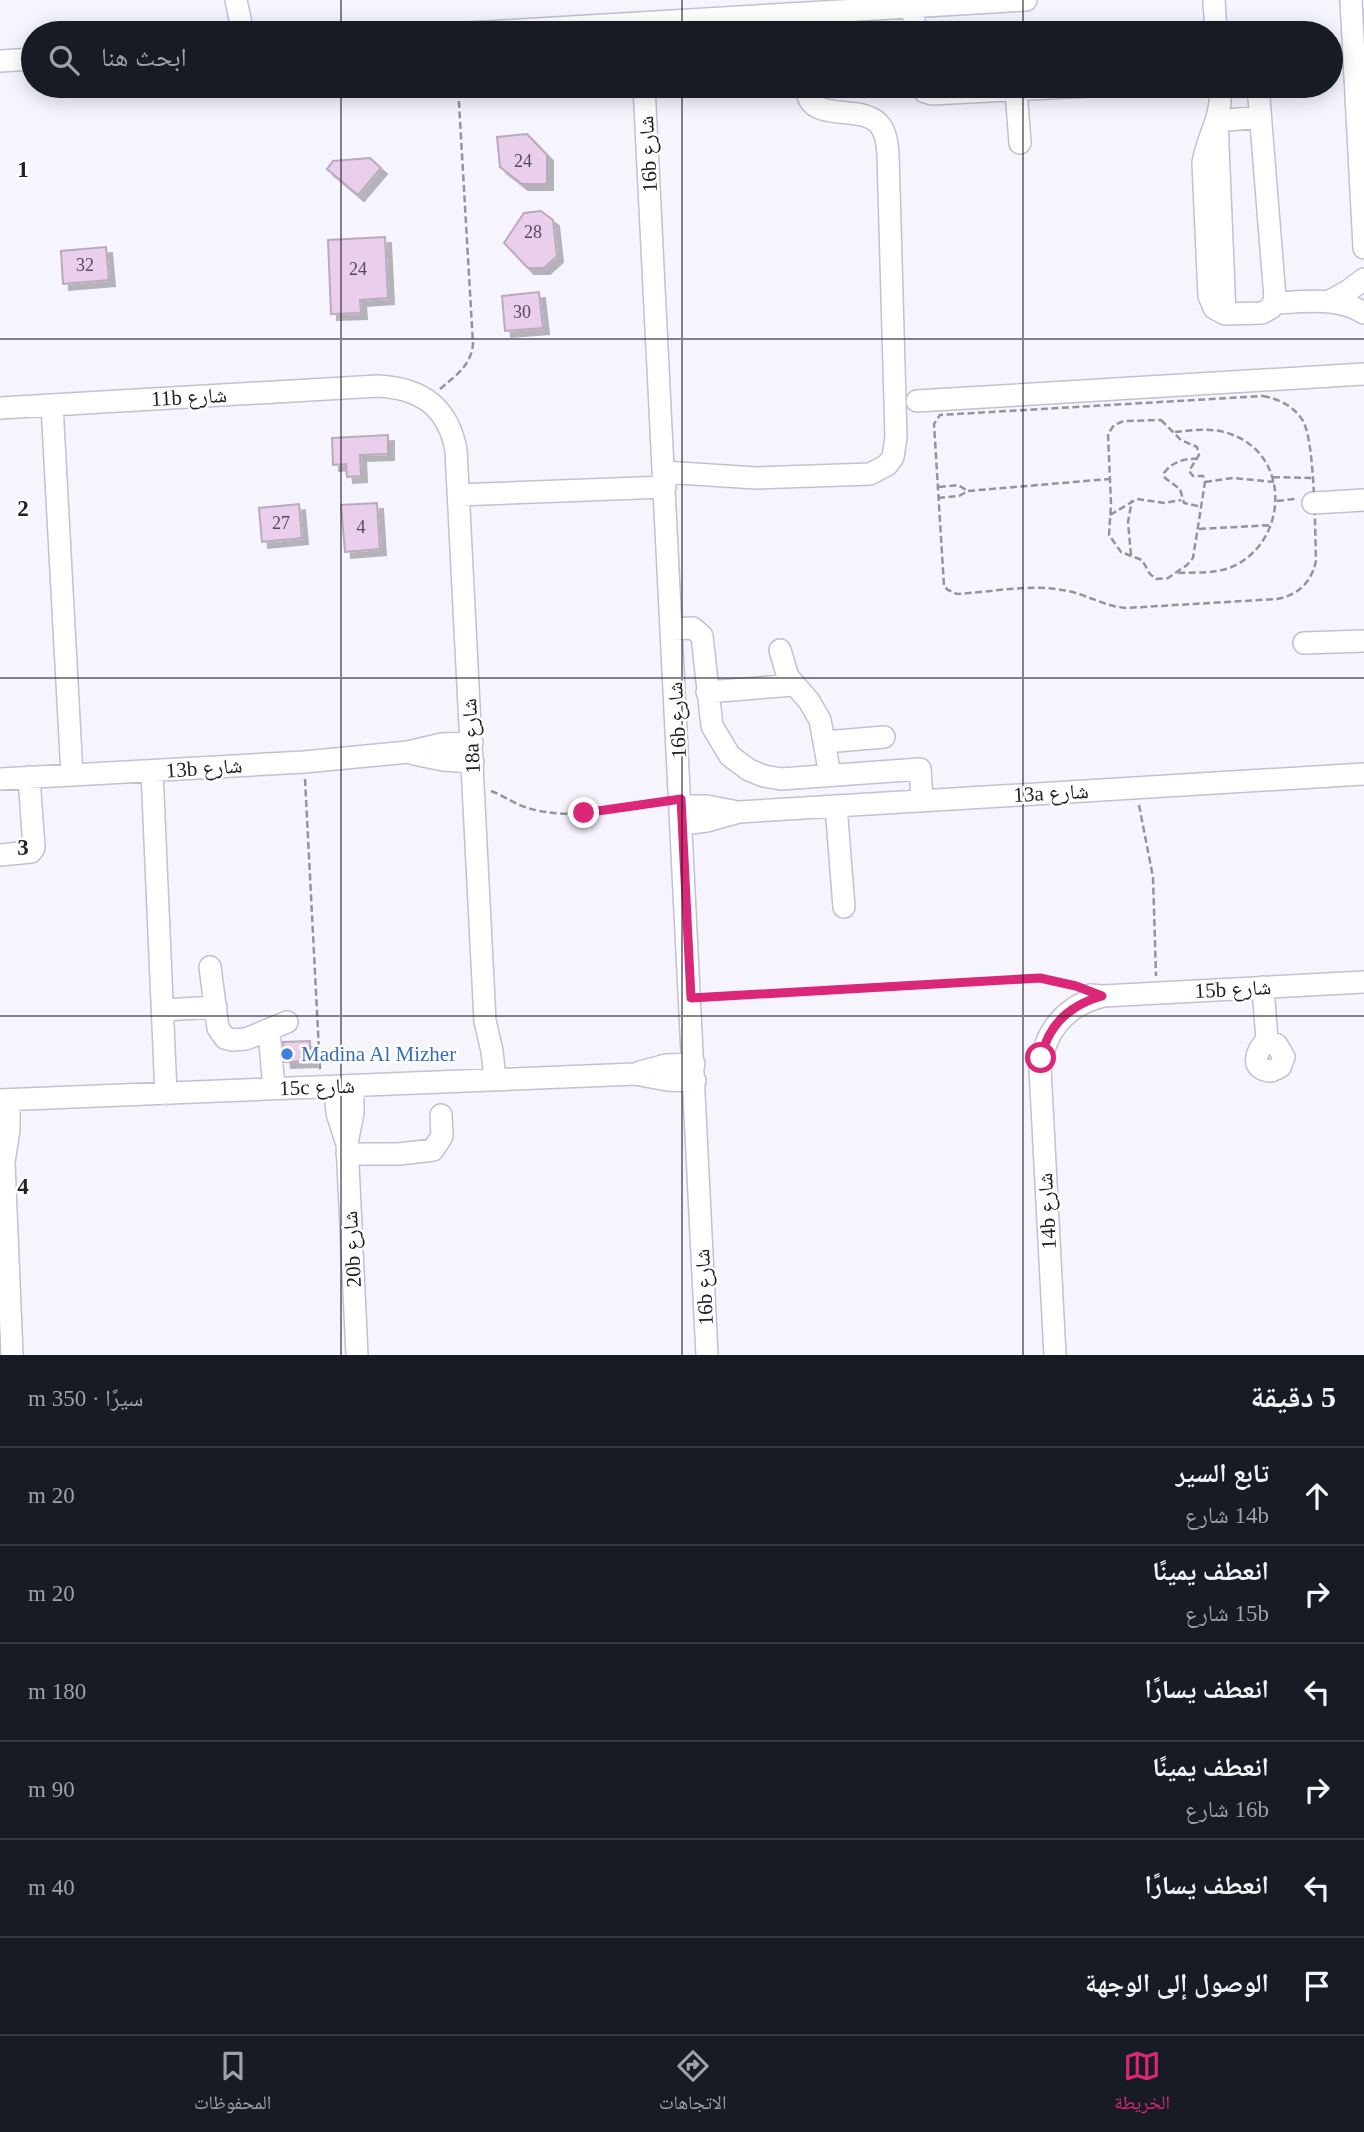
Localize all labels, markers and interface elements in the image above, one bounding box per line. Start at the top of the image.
search box [21,21,1343,98]
icon: search [45,41,83,79]
text: ابحث هنا [101,43,187,72]
street label: 16b شارع [634,115,663,193]
house number: 24 [514,151,532,171]
text: 1 [17,157,29,182]
house number: 28 [524,222,542,242]
house number: 32 [76,255,94,275]
house number: 24 [349,259,367,279]
house number: 30 [513,302,531,322]
street label: 11b شارع [150,383,228,412]
text: 2 [17,496,29,521]
house number: 27 [272,513,290,533]
house number: 4 [357,517,366,537]
street label: 16b شارع [663,681,692,759]
street label: 18a شارع [457,698,486,774]
street label: 13b شارع [165,753,243,784]
street label: 13a شارع [1013,779,1089,808]
route end [568,797,599,828]
text: 3 [17,835,29,860]
street label: 15b شارع [1194,975,1272,1004]
place label: Madina Al Mizher [301,1042,456,1066]
route start [1025,1042,1056,1073]
marker: Madina Al Mizher [279,1046,295,1062]
street label: 15c شارع [279,1074,355,1101]
street label: 14b شارع [1033,1172,1062,1250]
text: 4 [17,1174,29,1199]
street label: 20b شارع [338,1210,367,1288]
street label: 16b شارع [690,1248,719,1326]
text: 5 دقيقة [1251,1380,1336,1413]
text: سيرًا · 350 m [28,1386,143,1411]
text: تابع السير [1176,1459,1269,1488]
icon: ahead [1298,1477,1336,1515]
text: 20 m [28,1483,75,1508]
text: 14b شارع [1185,1503,1269,1528]
text: انعطف يمينًا [1152,1557,1269,1586]
icon: right [1298,1575,1336,1613]
text: 20 m [28,1581,75,1606]
text: 15b شارع [1185,1601,1269,1626]
icon: left [1298,1673,1336,1711]
text: انعطف يسارًا [1145,1675,1269,1704]
text: 180 m [28,1679,86,1704]
text: انعطف يمينًا [1152,1753,1269,1782]
icon: right [1298,1771,1336,1809]
text: 90 m [28,1777,75,1802]
text: 16b شارع [1185,1797,1269,1822]
icon: left [1298,1869,1336,1907]
text: انعطف يسارًا [1145,1871,1269,1900]
text: 40 m [28,1875,75,1900]
icon: arrive [1298,1967,1336,2005]
text: الوصول إلى الوجهة [1085,1969,1269,1998]
tab: المحفوظات [194,2047,271,2121]
tab: الاتجاهات [659,2047,726,2121]
tab: الخريطة [1114,2047,1170,2121]

